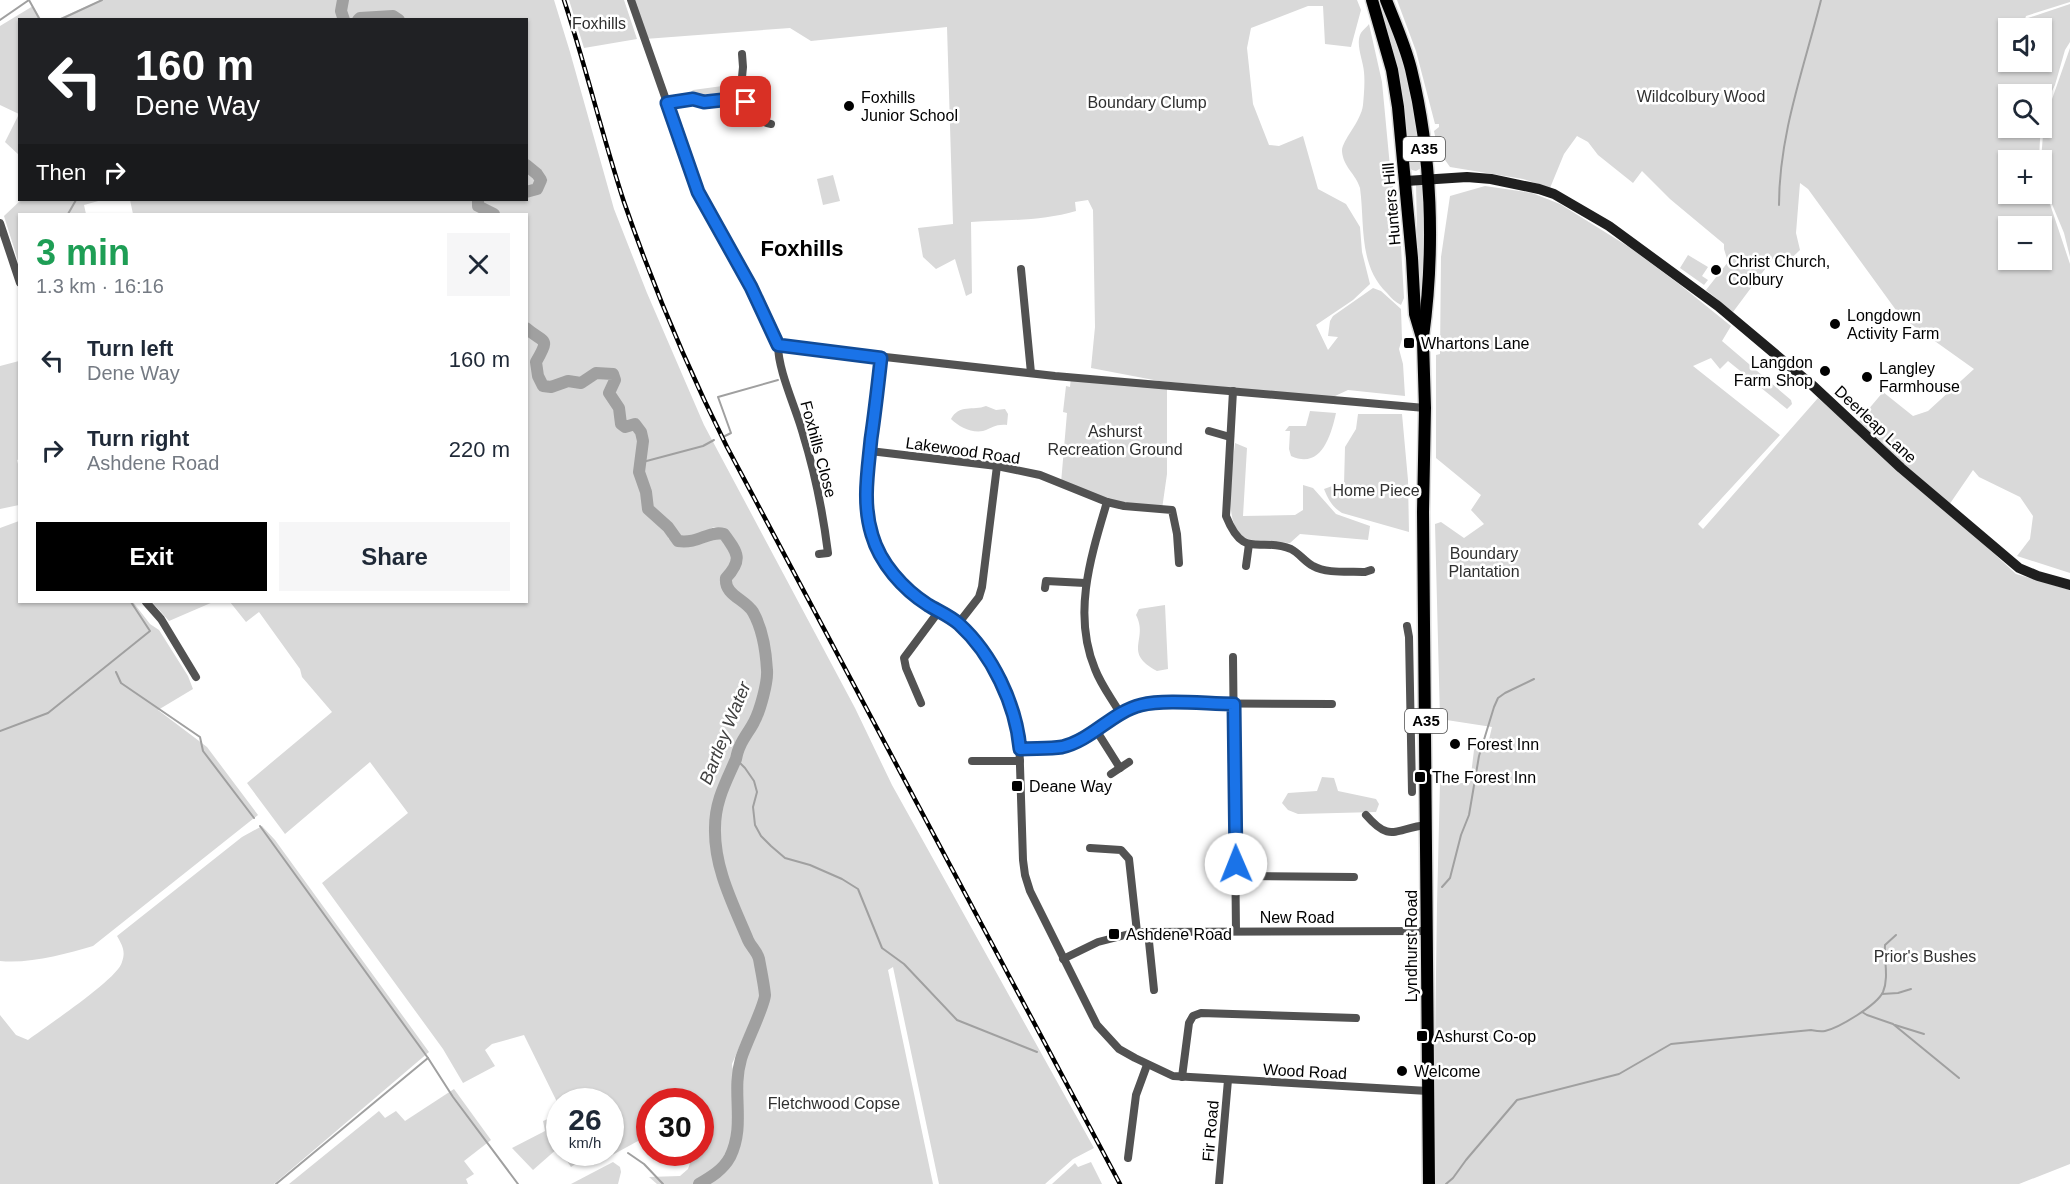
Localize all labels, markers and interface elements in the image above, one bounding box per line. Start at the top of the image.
park label: Foxhills [572,15,626,32]
map controls [1998,18,2052,270]
button: sound [1998,18,2052,72]
icon: left [36,42,114,120]
text: 160 m [135,42,254,89]
pin [720,76,771,127]
button: search [1998,84,2052,138]
icon: arrive [729,85,762,118]
park label: Wildcolbury Wood [1637,88,1765,105]
place label: Foxhills Junior School [861,89,958,124]
text: Dene Way [135,91,260,121]
park label: Boundary Clump [1087,94,1207,111]
marker: Foxhills Junior School [842,99,856,113]
road number: A35 [1403,137,1445,161]
button: + [1998,150,2052,204]
icon: right [98,156,131,189]
text: Then [36,160,86,185]
street label: Hunters Hill [1379,162,1404,246]
button: − [1998,216,2052,270]
text: 3 min [36,232,130,273]
button: close [447,233,510,296]
district label: Foxhills [760,236,844,261]
place label: Christ Church, Colbury [1728,253,1830,288]
marker: Christ Church, Colbury [1709,263,1723,277]
text: 1.3 km · 16:16 [36,275,164,297]
place label: Longdown Activity Farm [1847,307,1939,342]
marker: Longdown Activity Farm [1828,317,1842,331]
place label: Whartons Lane [1421,335,1530,352]
text: Turn left [87,336,173,361]
marker: Whartons Lane [1402,336,1416,350]
icon: left [36,344,69,377]
text: 160 m [449,347,510,372]
place label: Langdon Farm Shop [1734,354,1813,389]
place label: Langley Farmhouse [1879,360,1960,395]
text: Dene Way [87,362,180,384]
marker: Langdon Farm Shop [1818,364,1832,378]
marker: Langley Farmhouse [1860,370,1874,384]
street label: Deerleap Lane [1831,382,1920,466]
street label: Foxhills Close [797,399,840,500]
park label: Ashurst Recreation Ground [1047,423,1183,458]
text: Turn right [87,426,189,451]
icon: right [36,434,69,467]
street label: Lakewood Road [904,434,1021,467]
text: 220 m [449,437,510,462]
text: Ashdene Road [87,452,219,474]
park label: Home Piece [1332,482,1420,499]
button: Exit [36,522,267,591]
button: Share [279,522,510,591]
park label: Boundary Plantation [1448,545,1520,580]
water label: Bartley Water [695,678,755,787]
road number: A35 [1405,709,1447,733]
place label: Forest Inn [1467,736,1539,753]
marker: Forest Inn [1448,737,1462,751]
place label: The Forest Inn [1432,769,1536,786]
marker: The Forest Inn [1413,770,1427,784]
place label: Deane Way [1029,778,1112,795]
marker: Deane Way [1010,779,1024,793]
position arrow [1204,832,1268,896]
street label: Lyndhurst Road [1403,890,1420,1002]
street label: New Road [1260,909,1334,926]
place label: Ashdene Road [1126,926,1232,943]
marker: Ashdene Road [1107,927,1121,941]
park label: Prior's Bushes [1874,948,1976,965]
place label: Ashurst Co-op [1434,1028,1536,1045]
marker: Ashurst Co-op [1415,1029,1429,1043]
street label: Wood Road [1262,1061,1347,1082]
place label: Welcome [1414,1063,1480,1080]
marker: Welcome [1395,1064,1409,1078]
speed limit sign: 30 [636,1088,714,1166]
park label: Fletchwood Copse [768,1095,900,1112]
street label: Fir Road [1199,1100,1222,1162]
text: 26 [568,1103,602,1136]
text: km/h [569,1134,601,1151]

